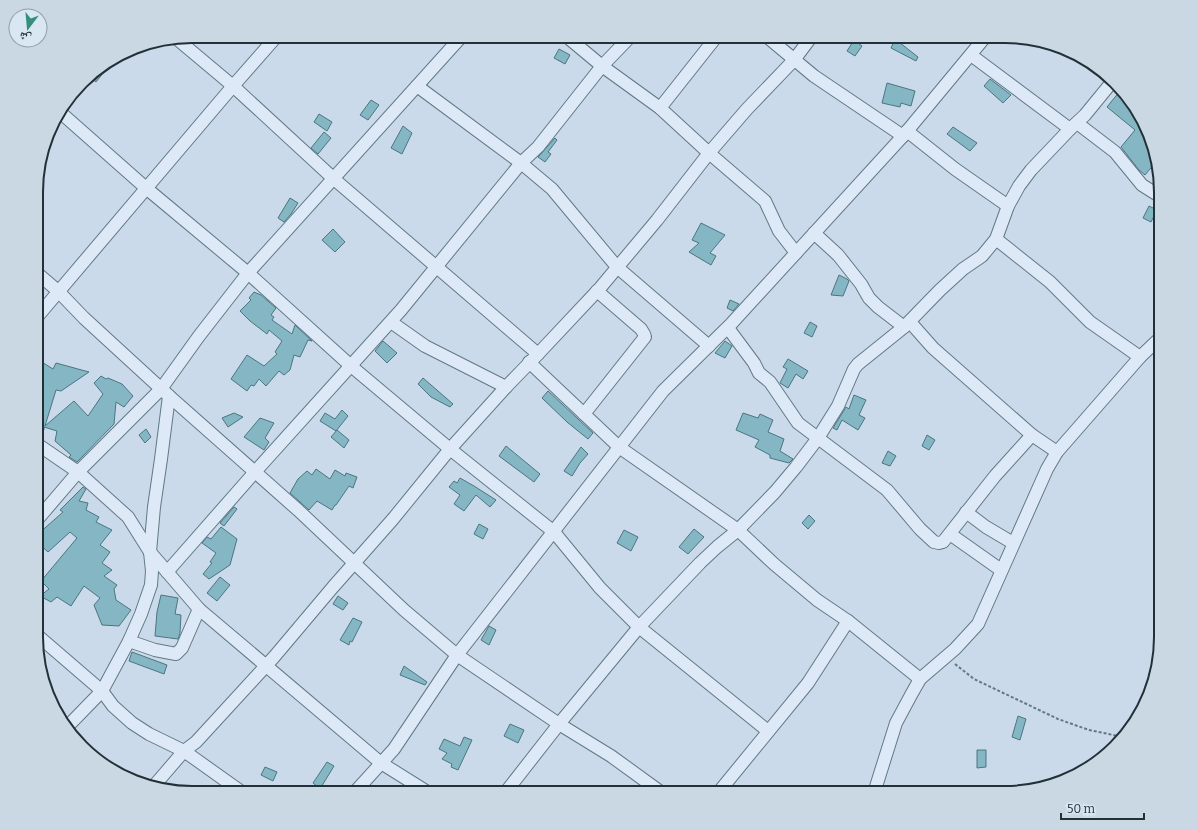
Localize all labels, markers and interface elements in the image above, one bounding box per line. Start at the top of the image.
north arrow [8,8,48,48]
text: ش [18,28,33,45]
scale bar [1061,795,1144,821]
text: 50 m [1067,802,1096,816]

